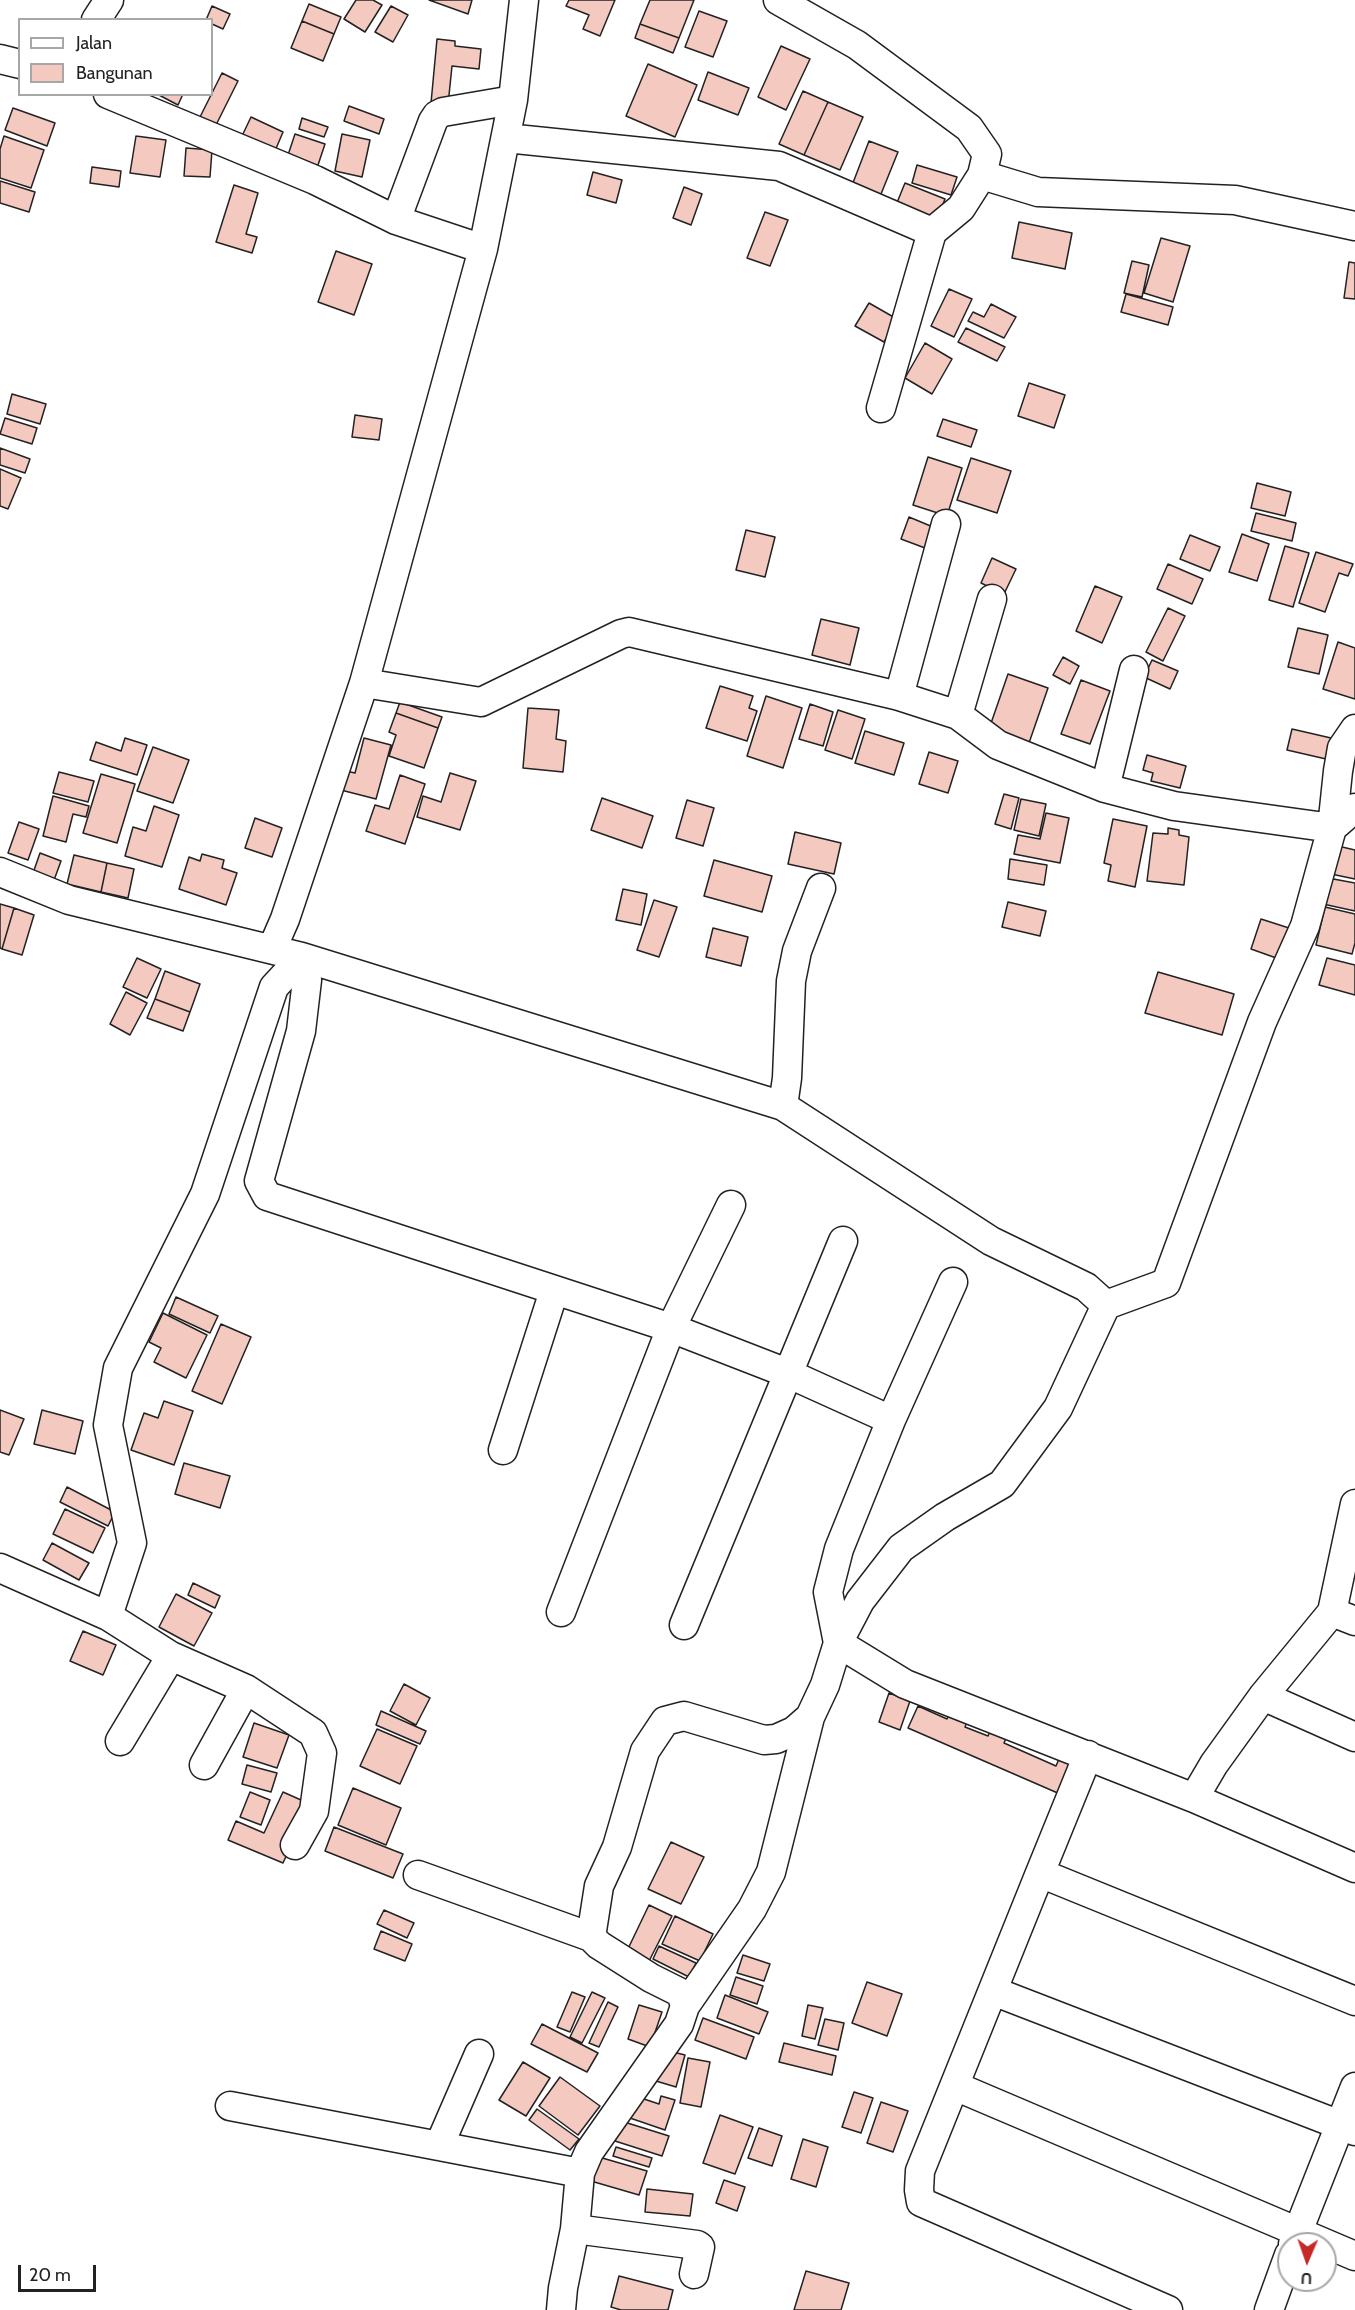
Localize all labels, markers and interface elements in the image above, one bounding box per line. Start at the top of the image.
legend [18,18,213,96]
text: Jalan [76,32,112,54]
text: Bangunan [76,62,153,84]
north arrow [1277,2232,1337,2292]
scale bar [21,2253,99,2291]
text: 20 m [29,2264,71,2286]
text: U [1300,2269,1313,2288]

